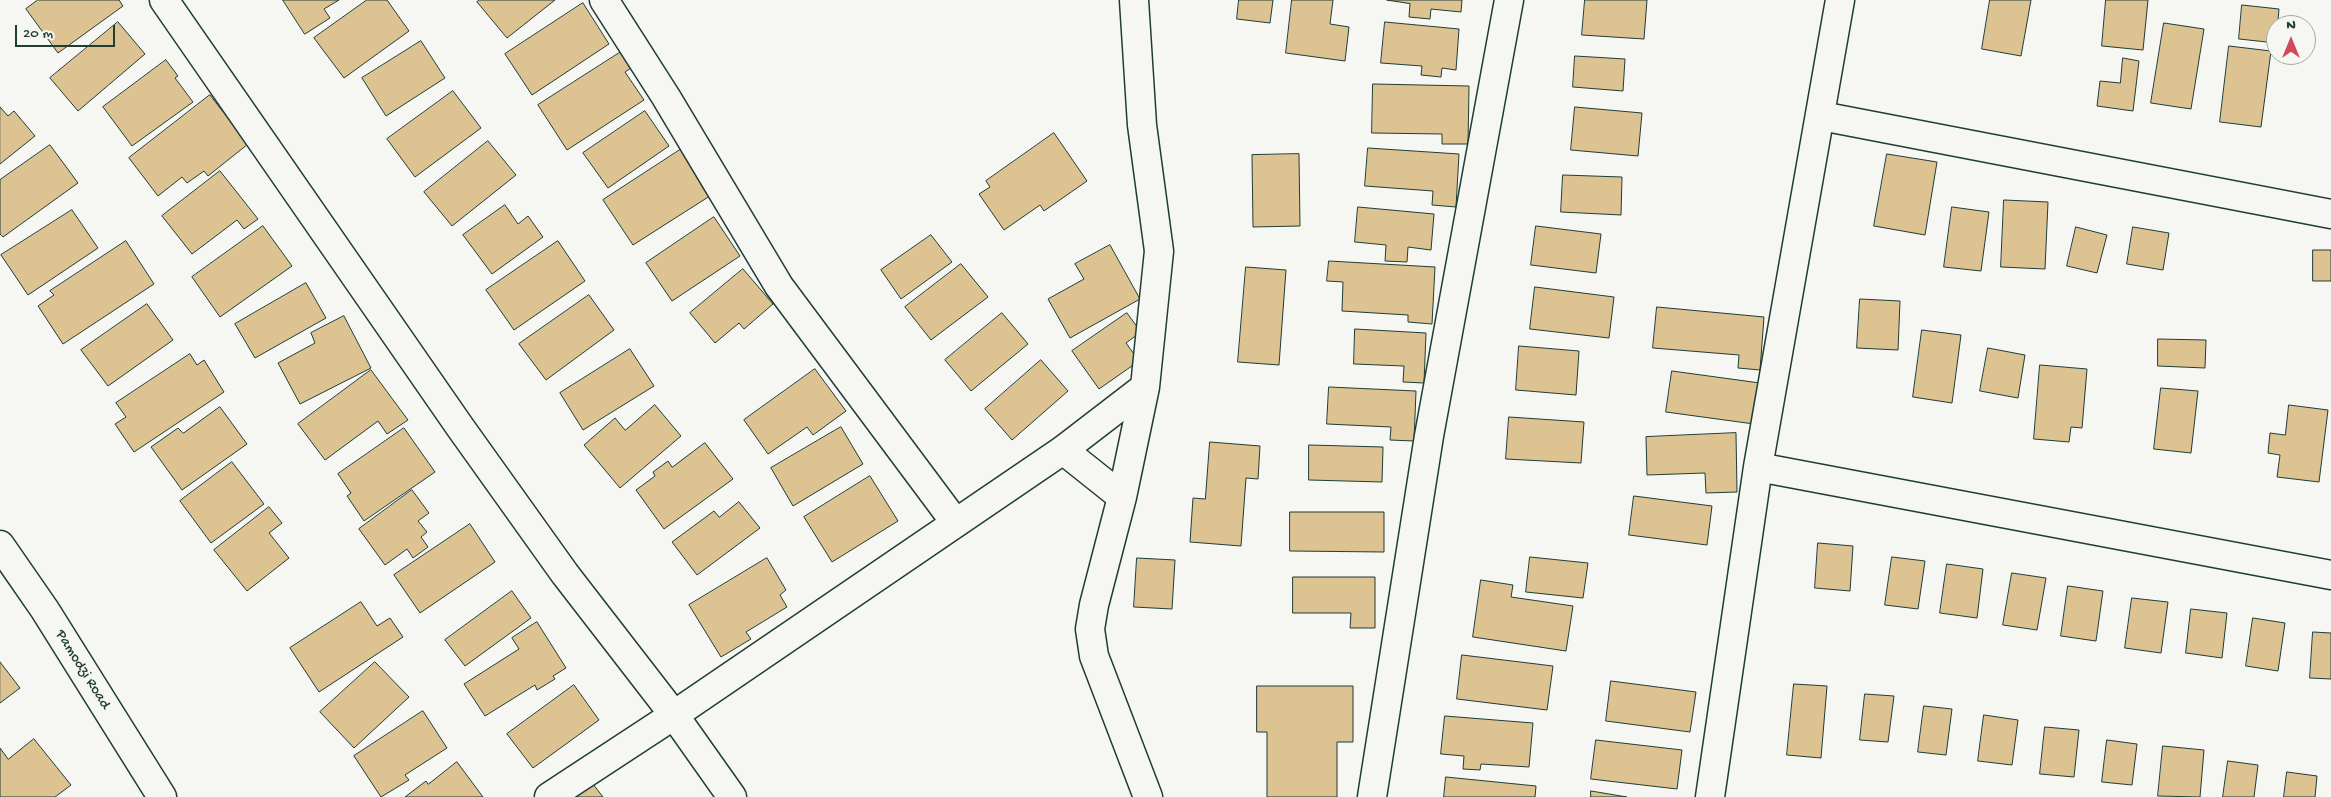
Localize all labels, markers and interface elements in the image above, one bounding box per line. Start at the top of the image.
scale bar [18,15,118,47]
north arrow [2266,15,2316,65]
text: N [2286,17,2296,34]
text: 20 m [23,25,53,43]
street label: Pamodzi Road [51,627,113,713]

